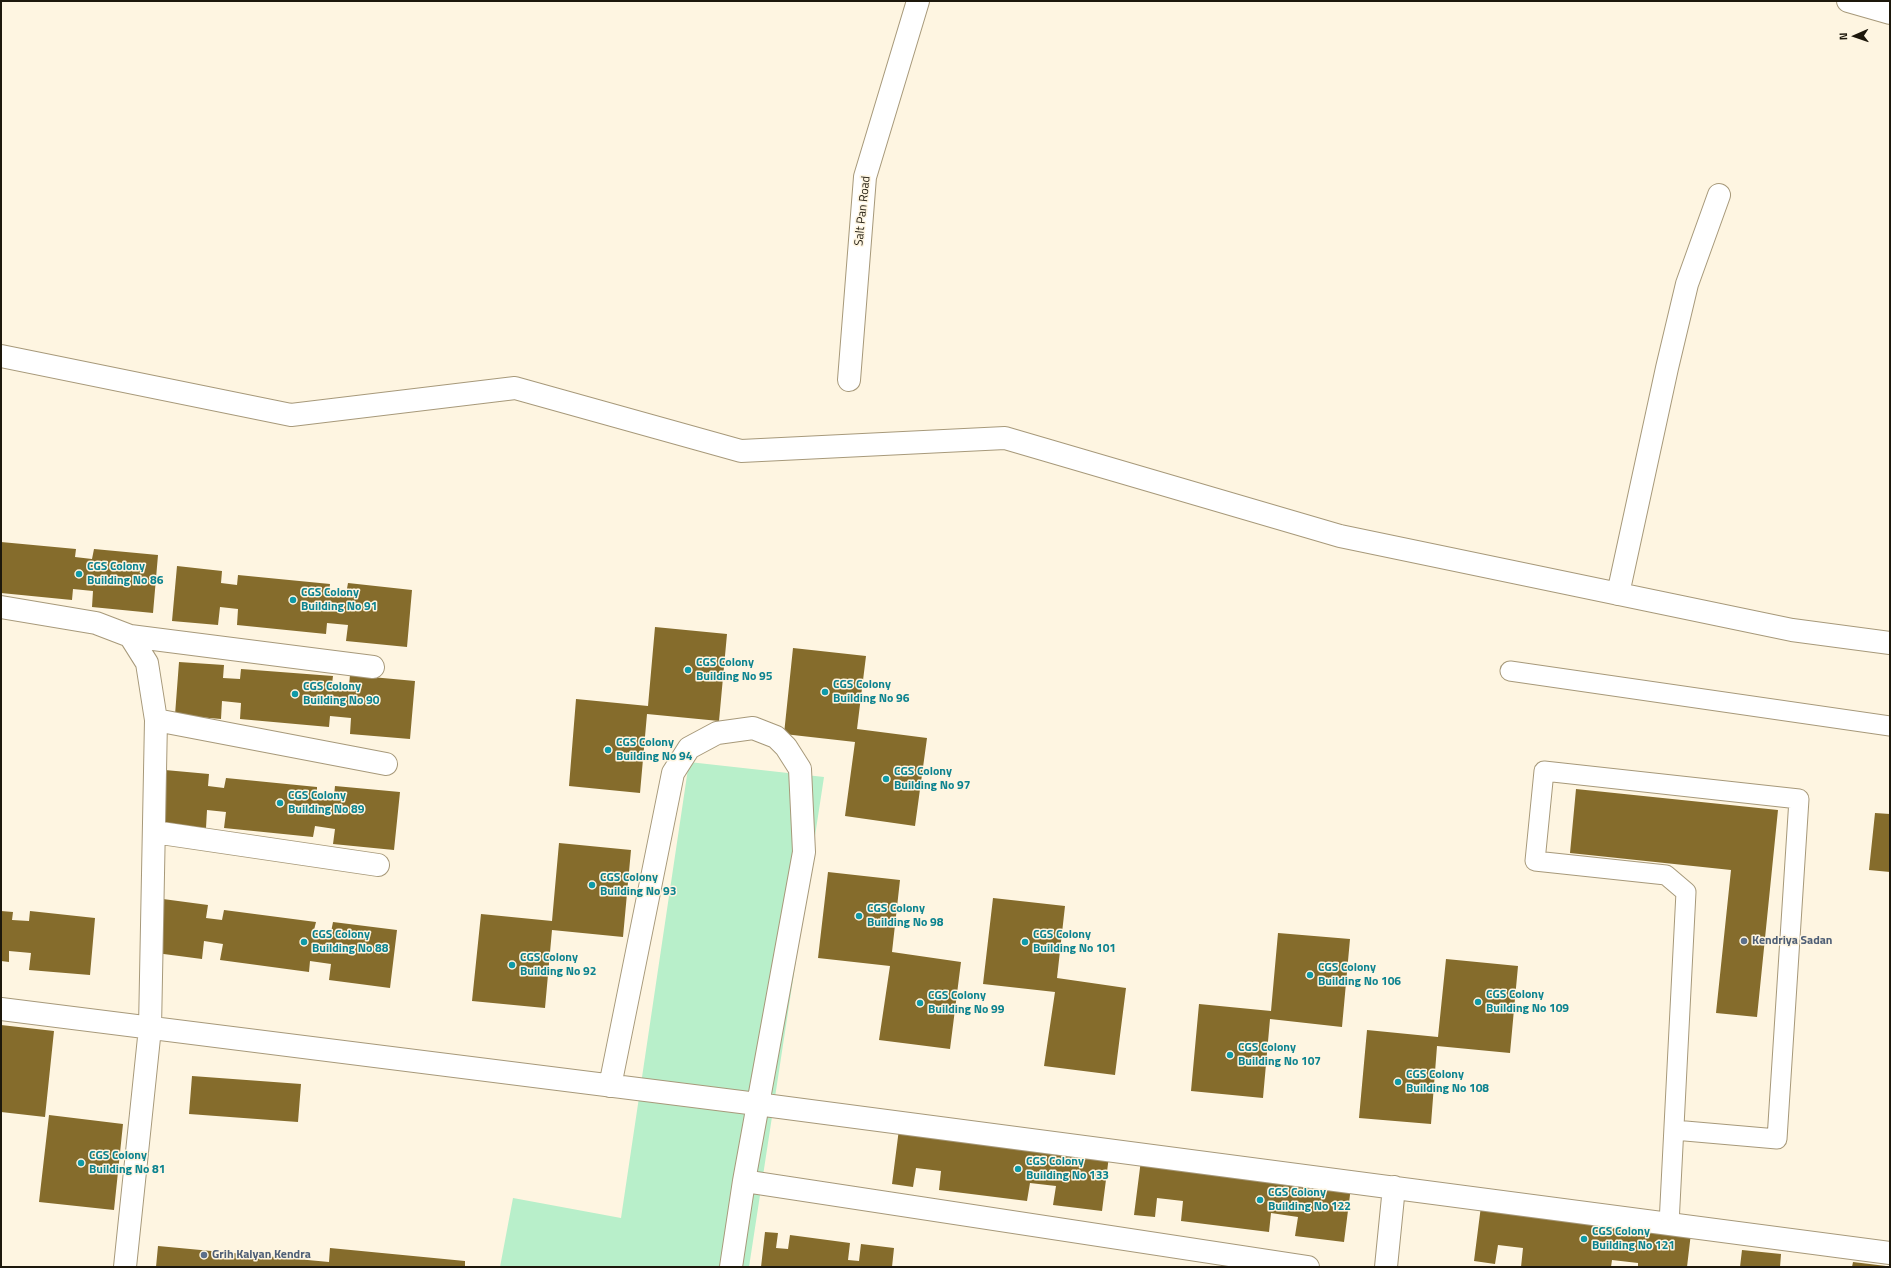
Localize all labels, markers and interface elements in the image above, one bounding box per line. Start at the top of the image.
north arrow [1835,16,1875,56]
text: N [1835,32,1851,41]
street label: Salt Pan Road [852,175,874,247]
place label: CGS Colony Building No 86 [87,560,163,588]
marker: CGS Colony Building No 86 [74,569,84,579]
place label: CGS Colony Building No 91 [301,586,377,614]
marker: CGS Colony Building No 91 [288,595,298,605]
place label: CGS Colony Building No 95 [696,656,772,684]
marker: CGS Colony Building No 95 [683,665,693,675]
place label: CGS Colony Building No 96 [833,678,909,706]
place label: CGS Colony Building No 90 [303,680,379,708]
marker: CGS Colony Building No 96 [820,687,830,697]
marker: CGS Colony Building No 90 [290,689,300,699]
place label: CGS Colony Building No 94 [616,736,692,764]
marker: CGS Colony Building No 94 [603,745,613,755]
place label: CGS Colony Building No 97 [894,765,970,793]
marker: CGS Colony Building No 97 [881,774,891,784]
place label: CGS Colony Building No 89 [288,789,364,817]
marker: CGS Colony Building No 89 [275,798,285,808]
place label: CGS Colony Building No 93 [600,871,676,899]
marker: CGS Colony Building No 93 [587,880,597,890]
place label: CGS Colony Building No 98 [867,902,943,930]
marker: CGS Colony Building No 98 [854,911,864,921]
place label: CGS Colony Building No 88 [312,928,388,956]
place label: CGS Colony Building No 101 [1033,928,1116,956]
place label: Kendriya Sadan [1752,934,1833,948]
marker: Kendriya Sadan [1739,936,1749,946]
marker: CGS Colony Building No 88 [299,937,309,947]
marker: CGS Colony Building No 101 [1020,937,1030,947]
place label: CGS Colony Building No 92 [520,951,596,979]
marker: CGS Colony Building No 92 [507,960,517,970]
place label: CGS Colony Building No 106 [1318,961,1401,989]
marker: CGS Colony Building No 106 [1305,970,1315,980]
place label: CGS Colony Building No 109 [1486,988,1569,1016]
place label: CGS Colony Building No 99 [928,989,1004,1017]
marker: CGS Colony Building No 109 [1473,997,1483,1007]
marker: CGS Colony Building No 99 [915,998,925,1008]
place label: CGS Colony Building No 107 [1238,1041,1321,1069]
marker: CGS Colony Building No 107 [1225,1050,1235,1060]
place label: CGS Colony Building No 108 [1406,1068,1489,1096]
marker: CGS Colony Building No 108 [1393,1077,1403,1087]
place label: CGS Colony Building No 81 [89,1149,165,1177]
place label: CGS Colony Building No 133 [1026,1155,1109,1183]
marker: CGS Colony Building No 81 [76,1158,86,1168]
marker: CGS Colony Building No 133 [1013,1164,1023,1174]
place label: CGS Colony Building No 122 [1268,1186,1351,1214]
marker: CGS Colony Building No 122 [1255,1195,1265,1205]
place label: CGS Colony Building No 121 [1592,1225,1675,1253]
marker: CGS Colony Building No 121 [1579,1234,1589,1244]
place label: Grih Kalyan Kendra [212,1248,311,1262]
marker: Grih Kalyan Kendra [199,1250,209,1260]

